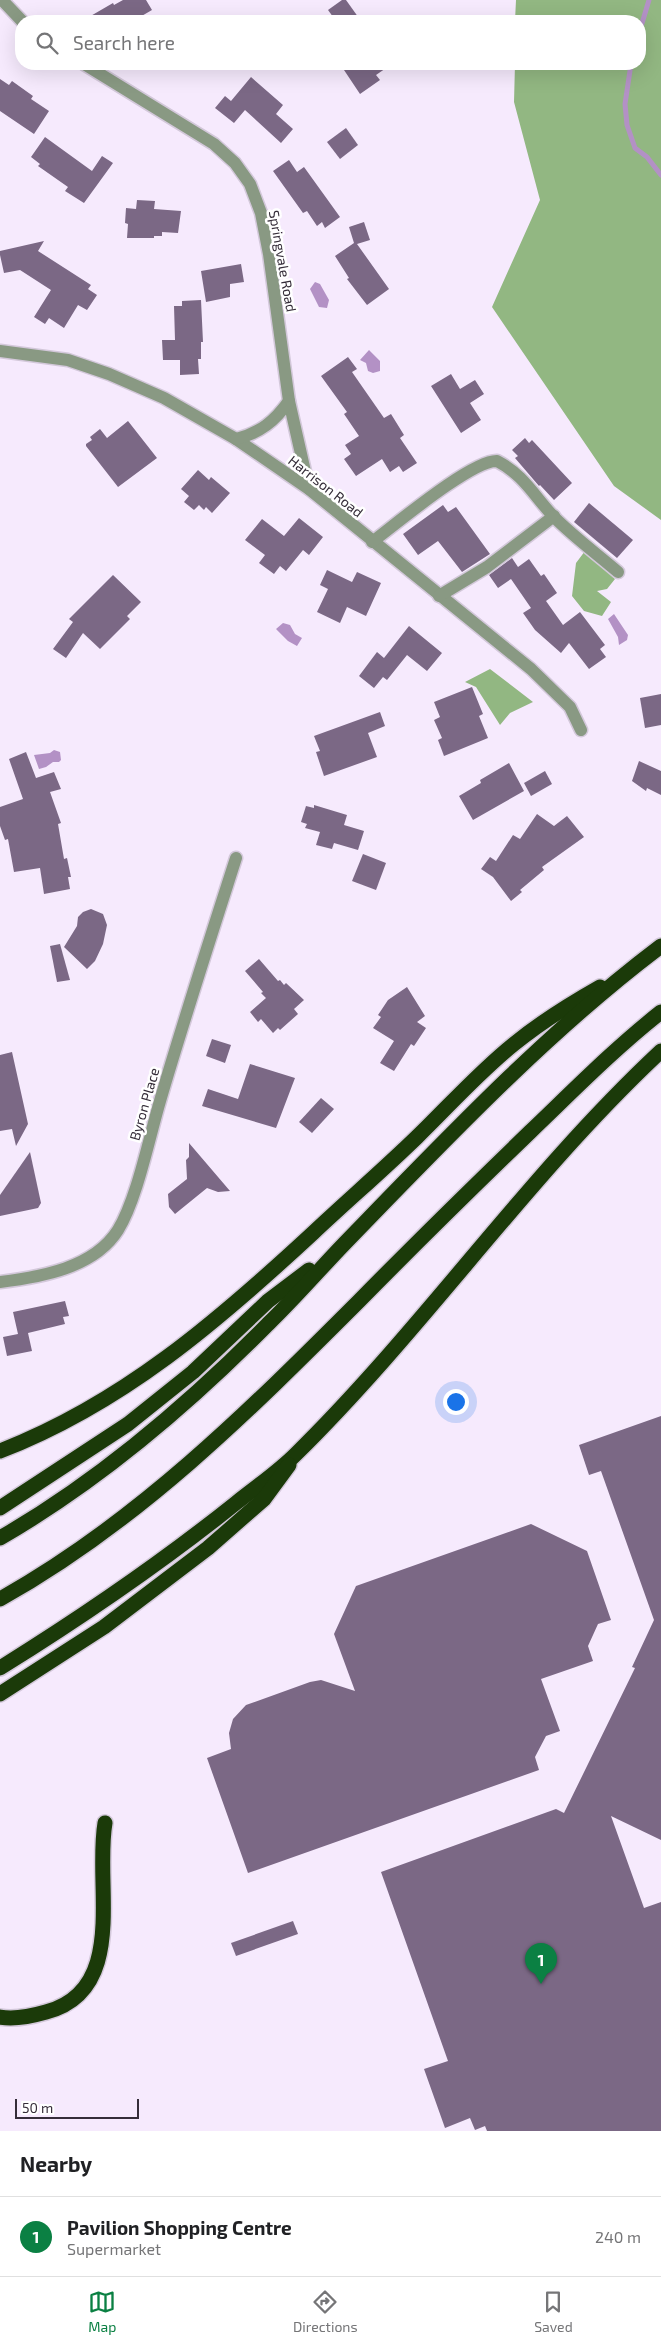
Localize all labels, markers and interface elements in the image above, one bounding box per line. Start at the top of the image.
search box [15,15,646,70]
icon: search [33,29,61,57]
text: Search here [73,31,175,54]
street label: Springvale Road [266,209,300,313]
street label: Harrison Road [285,452,367,520]
street label: Byron Place [125,1066,163,1142]
your location [443,1389,469,1415]
pin: 1 [525,1943,557,1984]
scale bar [15,2096,139,2119]
text: 50 m [22,2099,53,2116]
text: Nearby [20,2151,92,2176]
text: Pavilion Shopping Centre [67,2216,292,2239]
text: 1 [33,2227,39,2246]
text: 240 m [595,2227,641,2246]
text: Supermarket [67,2239,161,2258]
tab: Map [88,2288,116,2335]
tab: Directions [293,2288,358,2335]
tab: Saved [534,2288,573,2335]

